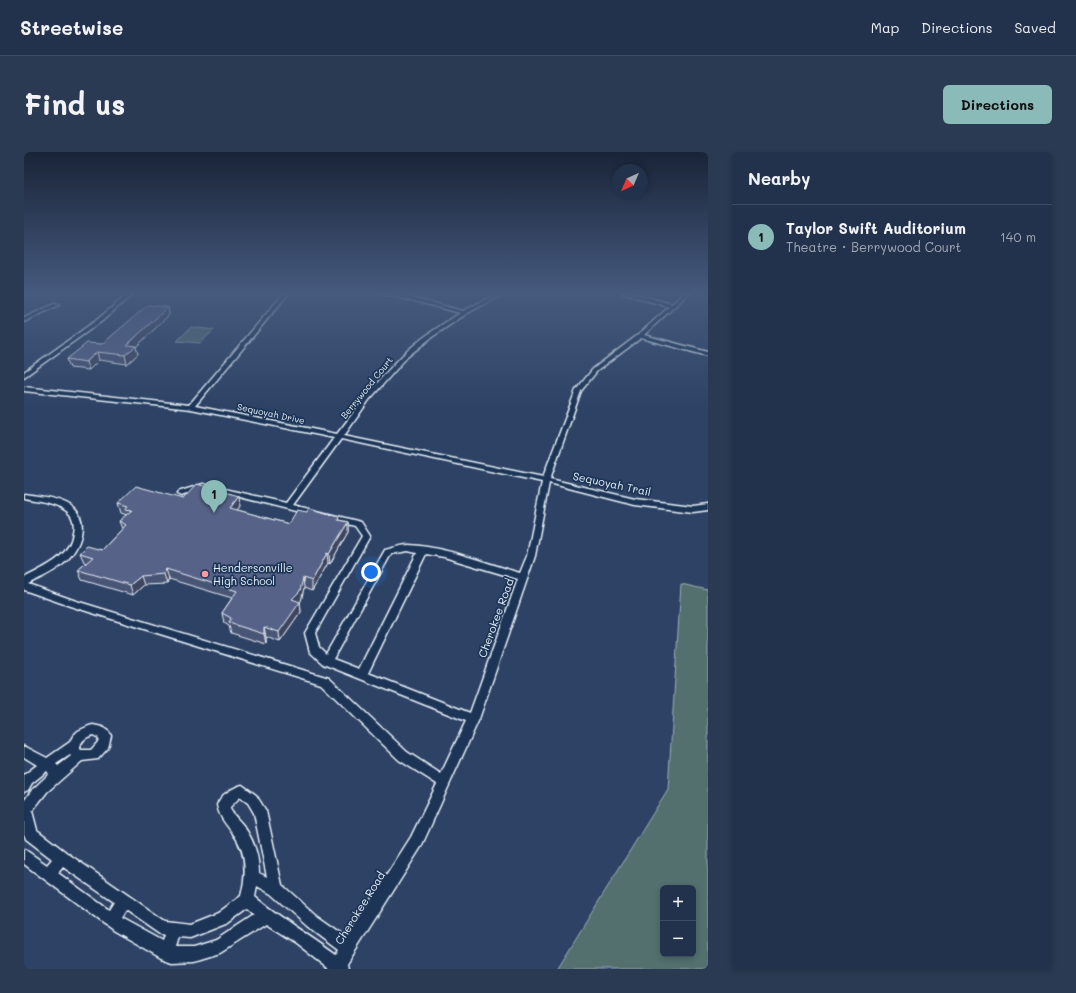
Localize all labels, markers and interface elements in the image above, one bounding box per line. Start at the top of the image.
text: Streetwise [20,15,123,40]
text: Map [871,18,899,37]
text: Directions [921,18,992,37]
text: Saved [1014,18,1056,37]
button: Directions [943,85,1052,124]
text: Find us [24,86,125,122]
north arrow [612,164,648,200]
text: Nearby [748,167,810,189]
text: Taylor Swift Auditorium [786,218,966,238]
text: 1 [758,228,764,245]
text: 140 m [1000,228,1036,245]
text: Theatre · Berrywood Court [786,238,961,255]
street label: Berrywood Court [338,355,395,421]
street label: Sequoyah Drive [236,401,306,426]
street label: Sequoyah Trail [572,468,653,499]
pin: 1 [201,480,227,513]
place label: Hendersonville High School [213,560,293,588]
your location [361,562,381,582]
marker: Hendersonville High School [200,569,210,579]
street label: Cherokee Road [474,576,517,660]
street label: Cherokee Road [331,868,388,947]
map controls [660,885,696,957]
button: + [660,885,696,921]
button: − [660,921,696,957]

